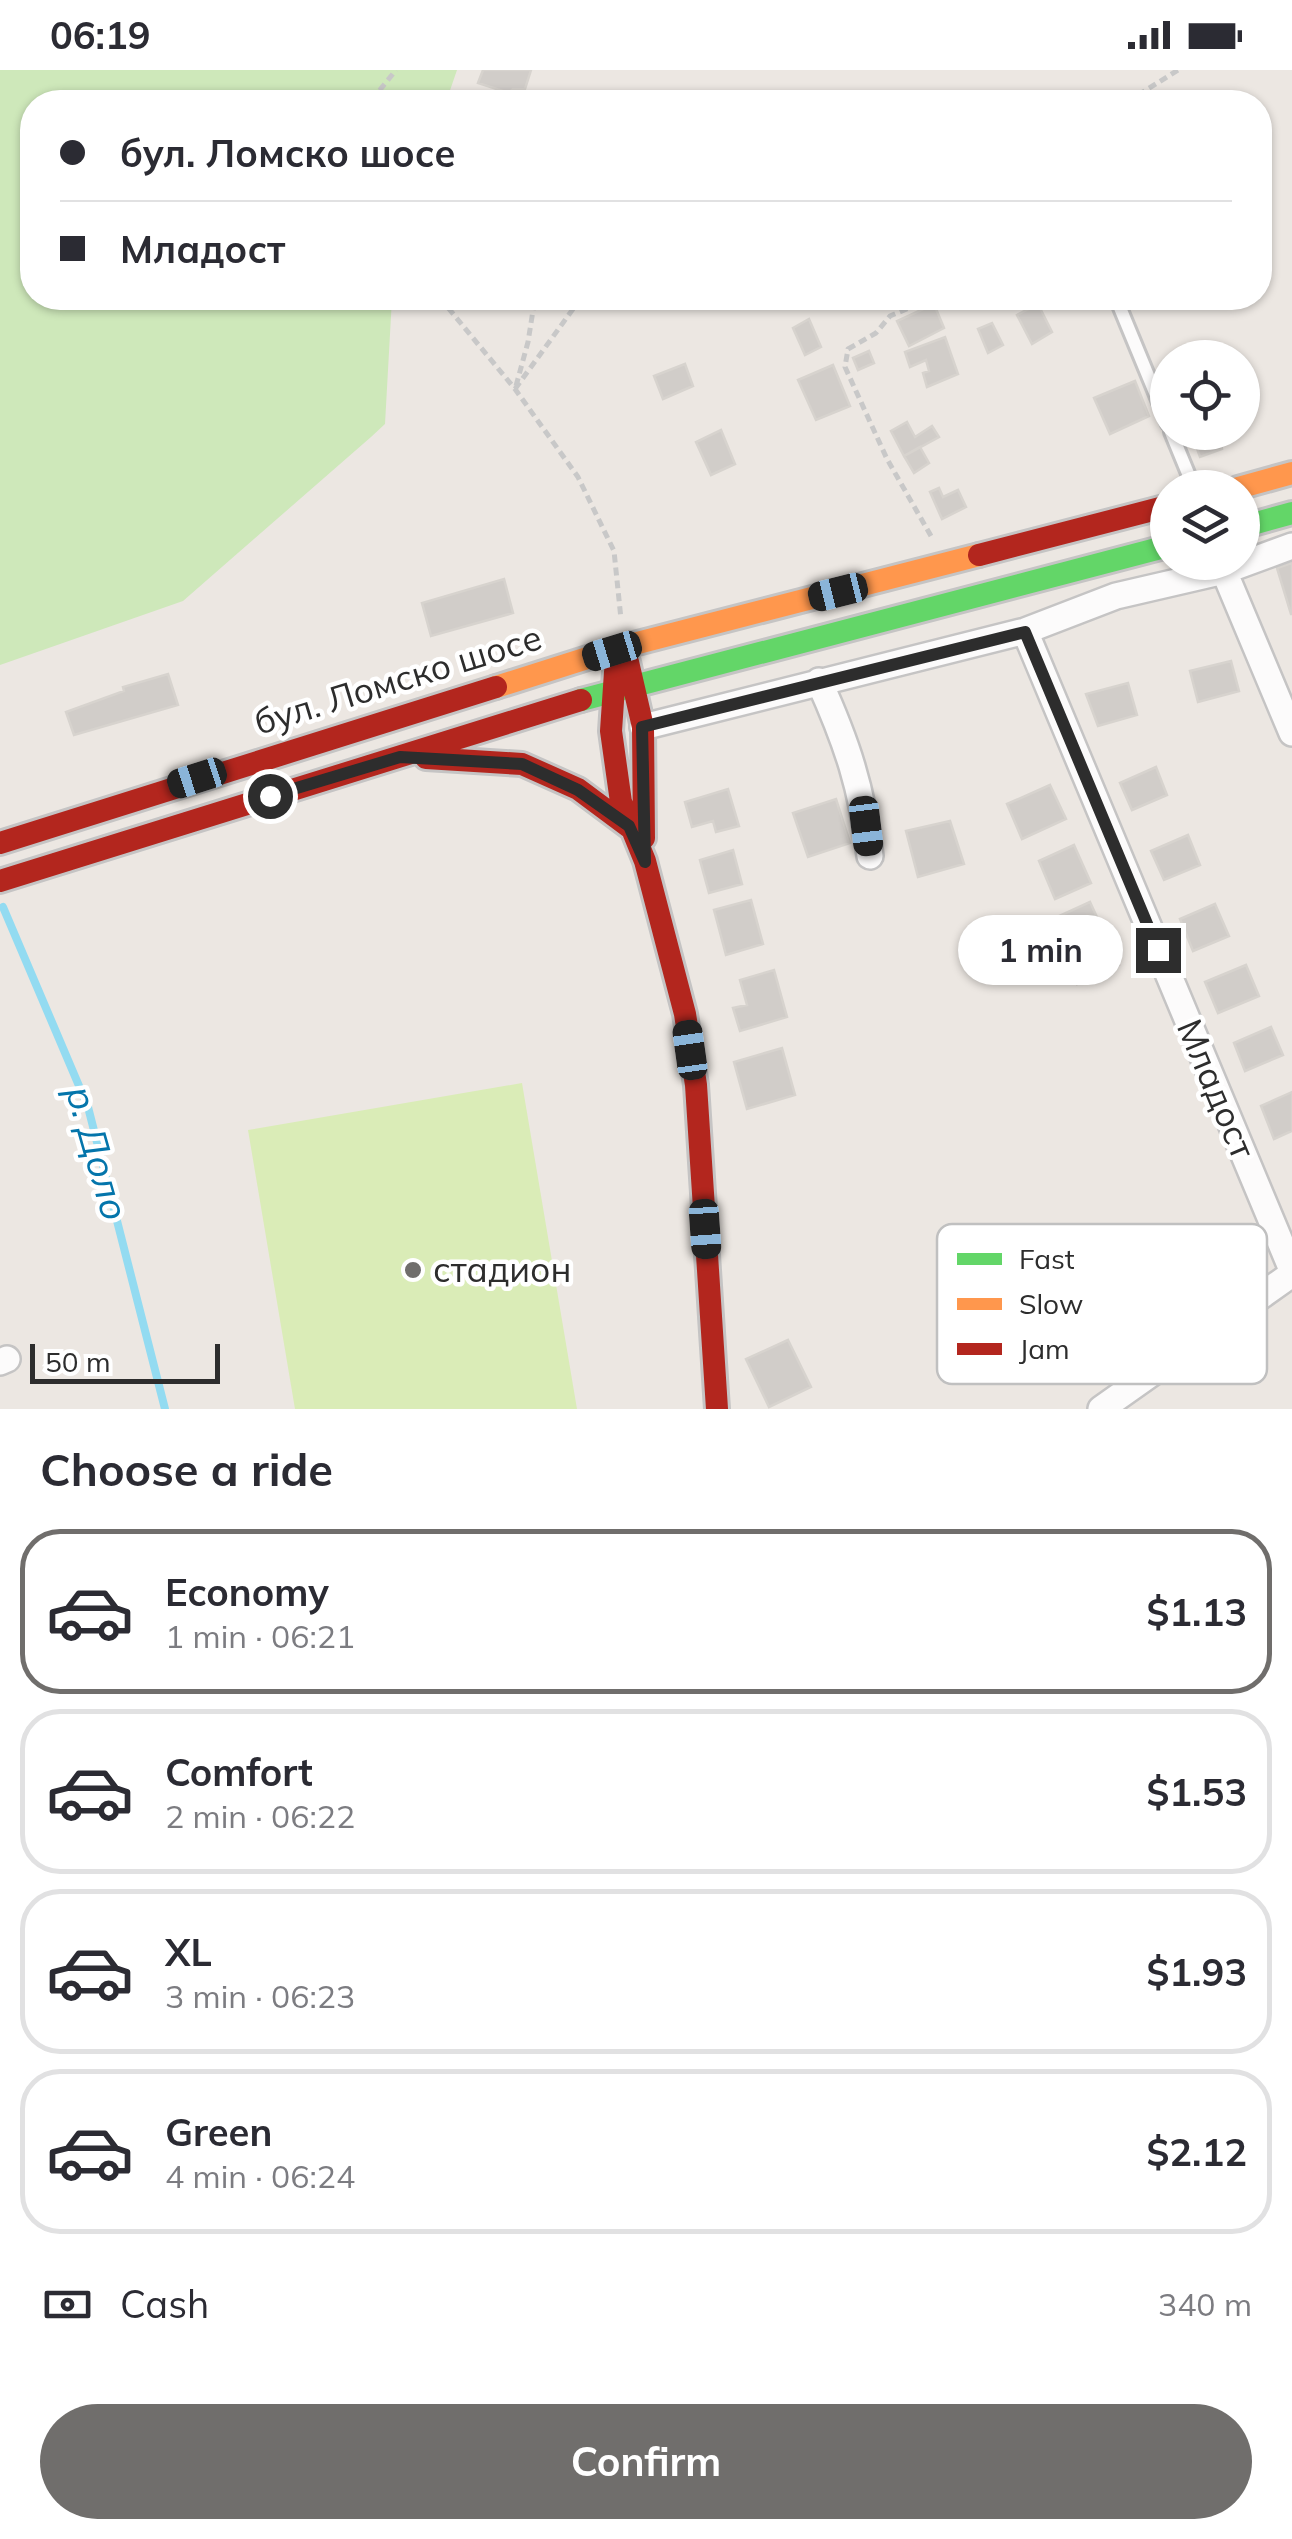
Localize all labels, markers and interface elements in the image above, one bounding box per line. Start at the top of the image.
text: 06:19 [50,11,151,59]
text: бул. Ломско шосе [120,129,456,177]
text: Младост [120,225,285,273]
map controls [1150,340,1260,580]
button: locate [1150,340,1260,450]
button: layers [1150,470,1260,580]
car [805,570,871,614]
street label: бул. Ломско шосе [249,614,547,744]
car [579,628,645,674]
car [164,754,230,802]
route start [248,774,293,819]
car [847,794,885,858]
callout: 1 min [958,915,1123,985]
route end [1136,928,1181,973]
text: 1 min [998,930,1083,970]
street label: Младост [1168,1012,1266,1165]
car [671,1018,709,1082]
water label: р. Доло [56,1080,140,1226]
car [688,1198,722,1260]
legend [937,1224,1267,1384]
text: Fast [1019,1241,1075,1276]
place label: стадион [433,1247,571,1291]
marker: стадион [402,1259,424,1281]
text: Slow [1019,1286,1083,1321]
text: Jam [1019,1331,1070,1366]
scale bar [30,1339,220,1384]
text: 50 m [45,1344,111,1379]
text: Choose a ride [40,1441,333,1497]
icon: car [45,1567,135,1657]
text: Economy [165,1568,329,1616]
text: $1.13 [1146,1588,1247,1636]
text: 1 min · 06:21 [165,1616,355,1656]
icon: car [45,1747,135,1837]
text: Comfort [165,1748,313,1796]
text: $1.53 [1146,1768,1247,1816]
text: 2 min · 06:22 [165,1796,355,1836]
icon: car [45,1927,135,2017]
text: XL [165,1928,212,1976]
text: $1.93 [1146,1948,1247,1996]
text: 3 min · 06:23 [165,1976,355,2016]
icon: car [45,2107,135,2197]
text: Green [165,2108,272,2156]
text: $2.12 [1146,2128,1247,2176]
text: 4 min · 06:24 [165,2156,355,2196]
icon: cash [40,2277,95,2332]
text: Cash [120,2280,209,2328]
text: 340 m [1158,2284,1252,2324]
button: Confirm [40,2404,1252,2519]

